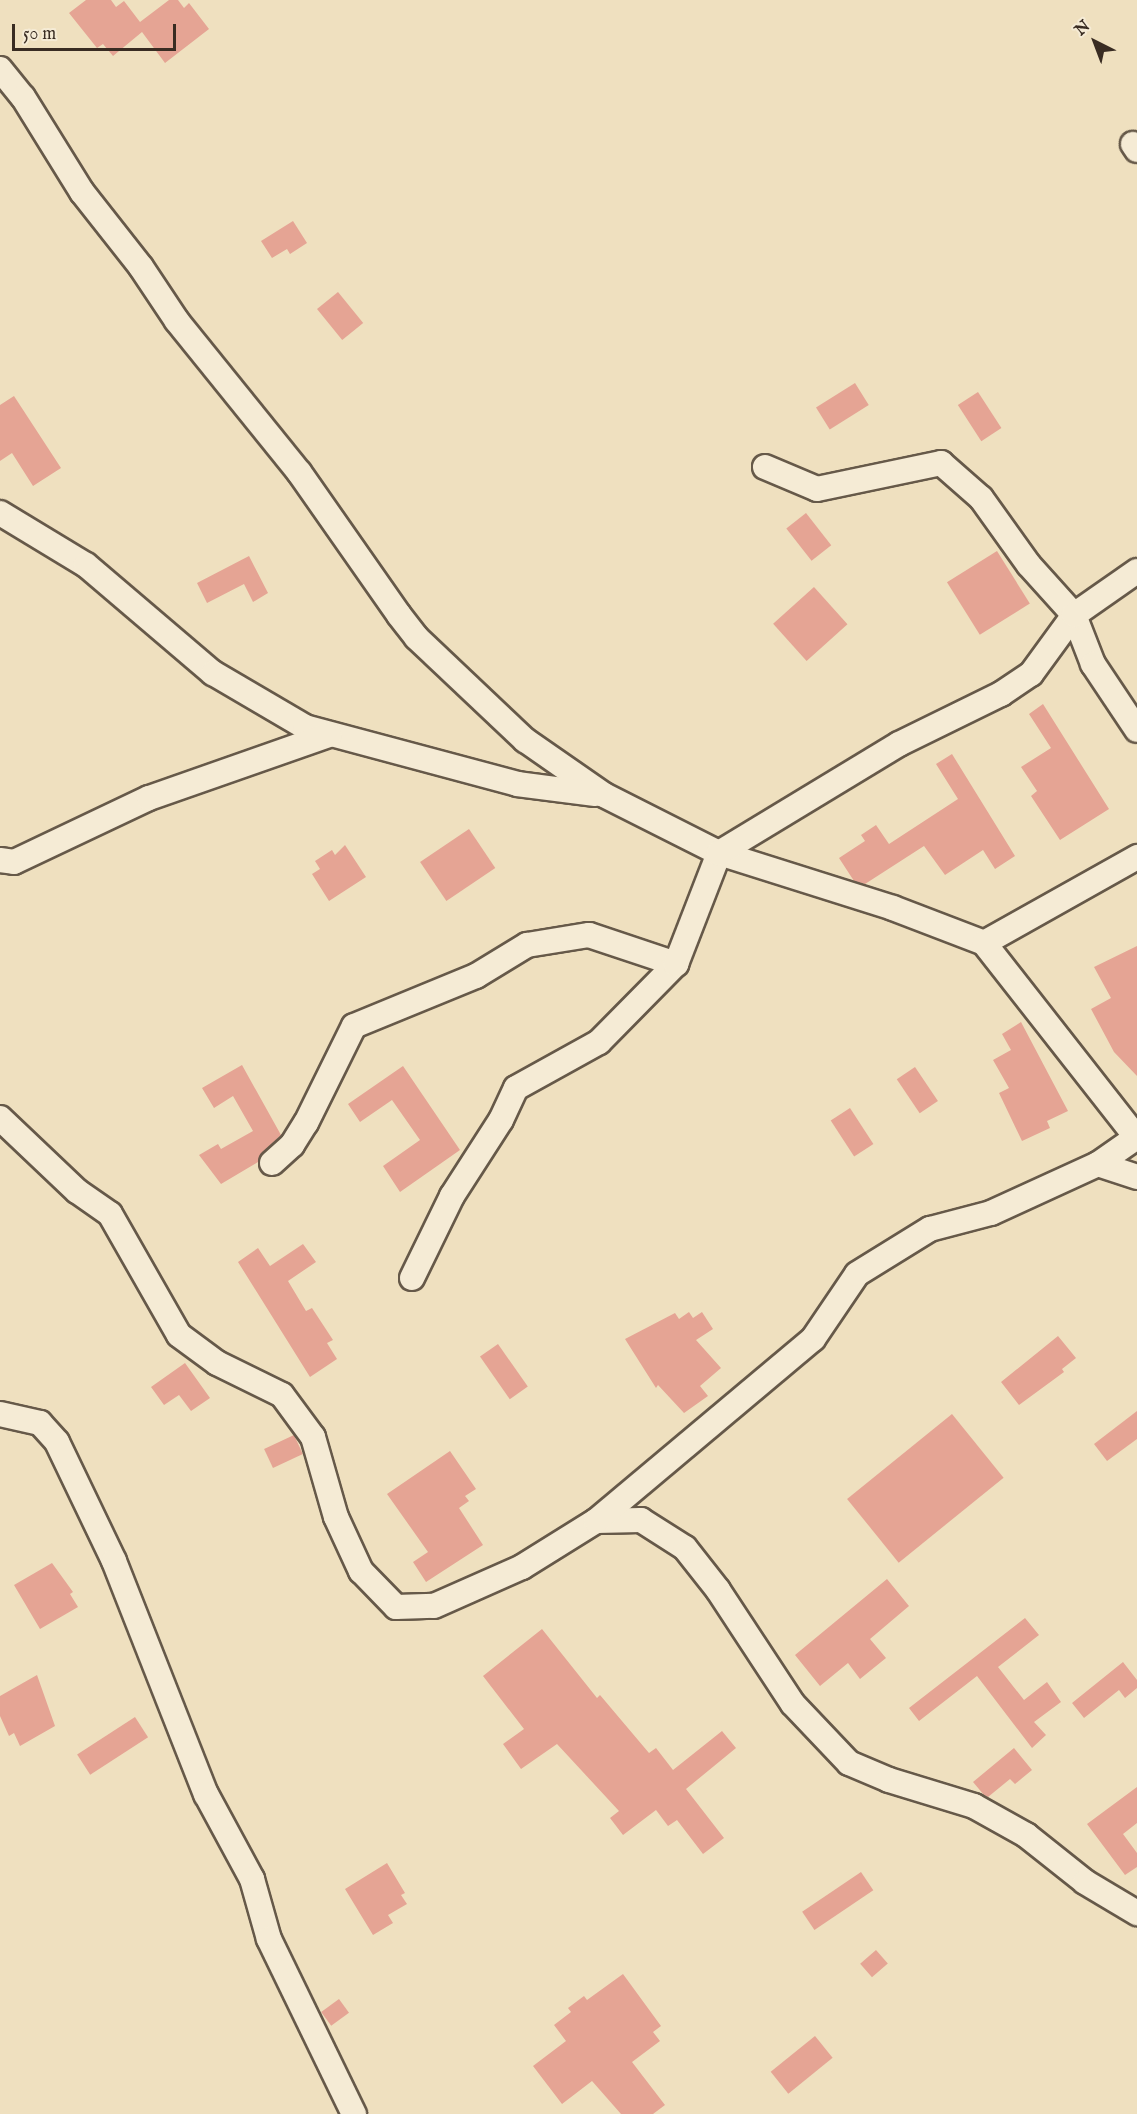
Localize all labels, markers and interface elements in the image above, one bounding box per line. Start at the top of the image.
scale bar [15,12,178,50]
north arrow [1065,12,1125,72]
text: N [1071,17,1095,41]
text: 50 m [23,23,56,46]

